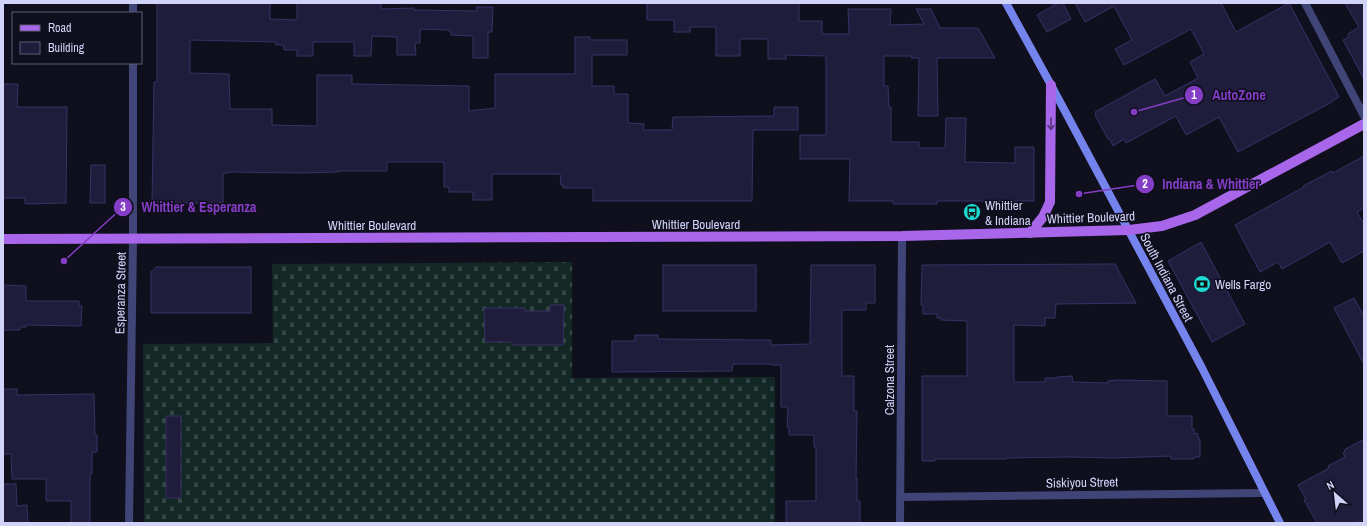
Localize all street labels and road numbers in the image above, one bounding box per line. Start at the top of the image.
street label: Whittier Boulevard [1047,207,1135,228]
street label: Whittier Boulevard [652,216,740,233]
street label: Whittier Boulevard [328,217,416,234]
street label: South Indiana Street [1136,230,1197,324]
street label: Esperanza Street [111,252,130,334]
street label: Calzona Street [881,345,898,415]
street label: Siskiyou Street [1046,473,1118,492]

